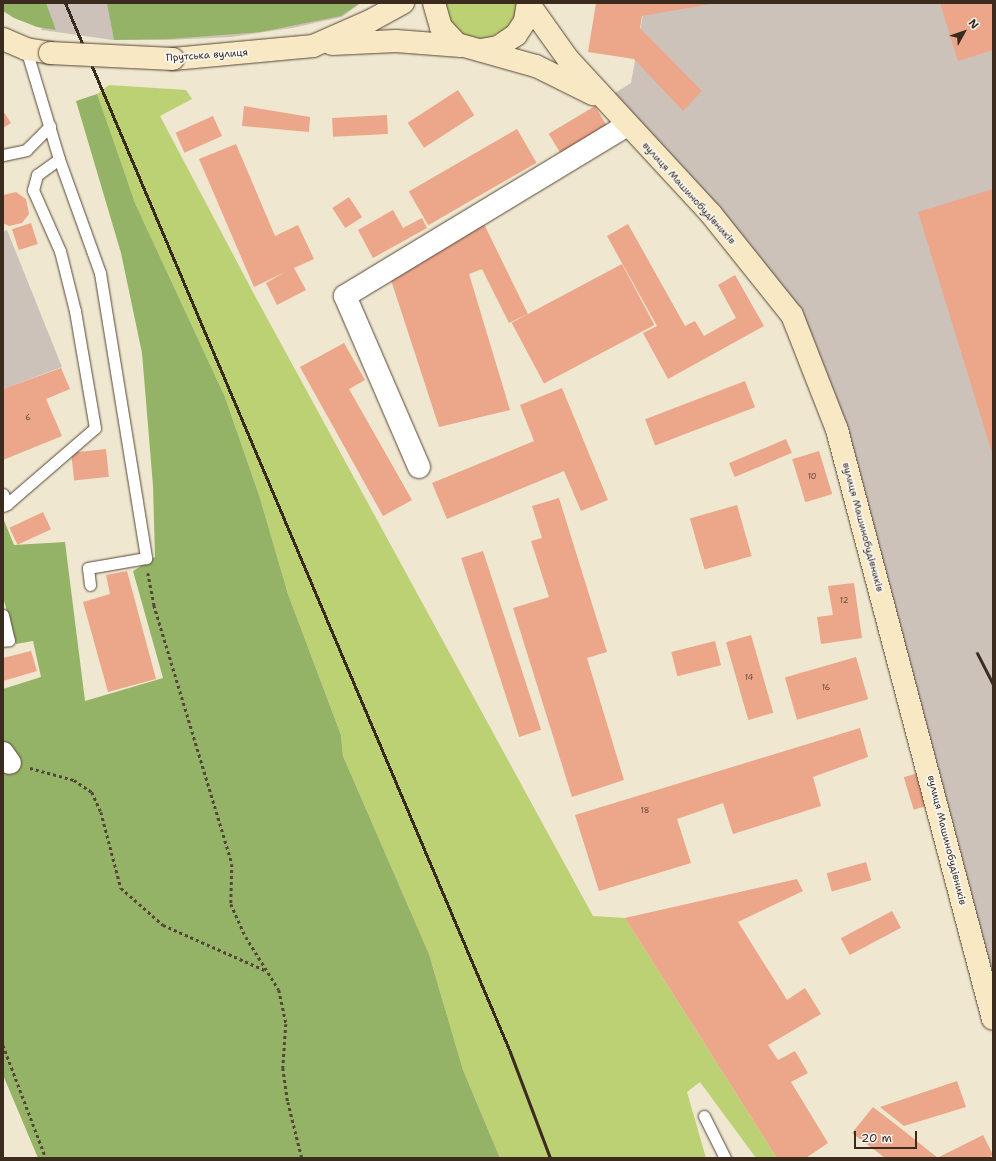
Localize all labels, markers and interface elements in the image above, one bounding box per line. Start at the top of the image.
north arrow [944,12,984,52]
text: N [965,16,982,32]
street label: Прутська вулиця [166,46,248,64]
street label: вулиця Машинобудівників [640,139,738,247]
house number: 6 [25,413,31,423]
street label: вулиця Машинобудівників [840,461,886,593]
house number: 10 [808,472,816,482]
house number: 12 [840,596,848,606]
house number: 14 [745,673,753,683]
house number: 16 [822,683,830,693]
street label: вулиця Машинобудівників [925,774,969,906]
house number: 18 [641,806,649,816]
scale bar [856,1123,919,1149]
text: 20 m [861,1130,892,1146]

